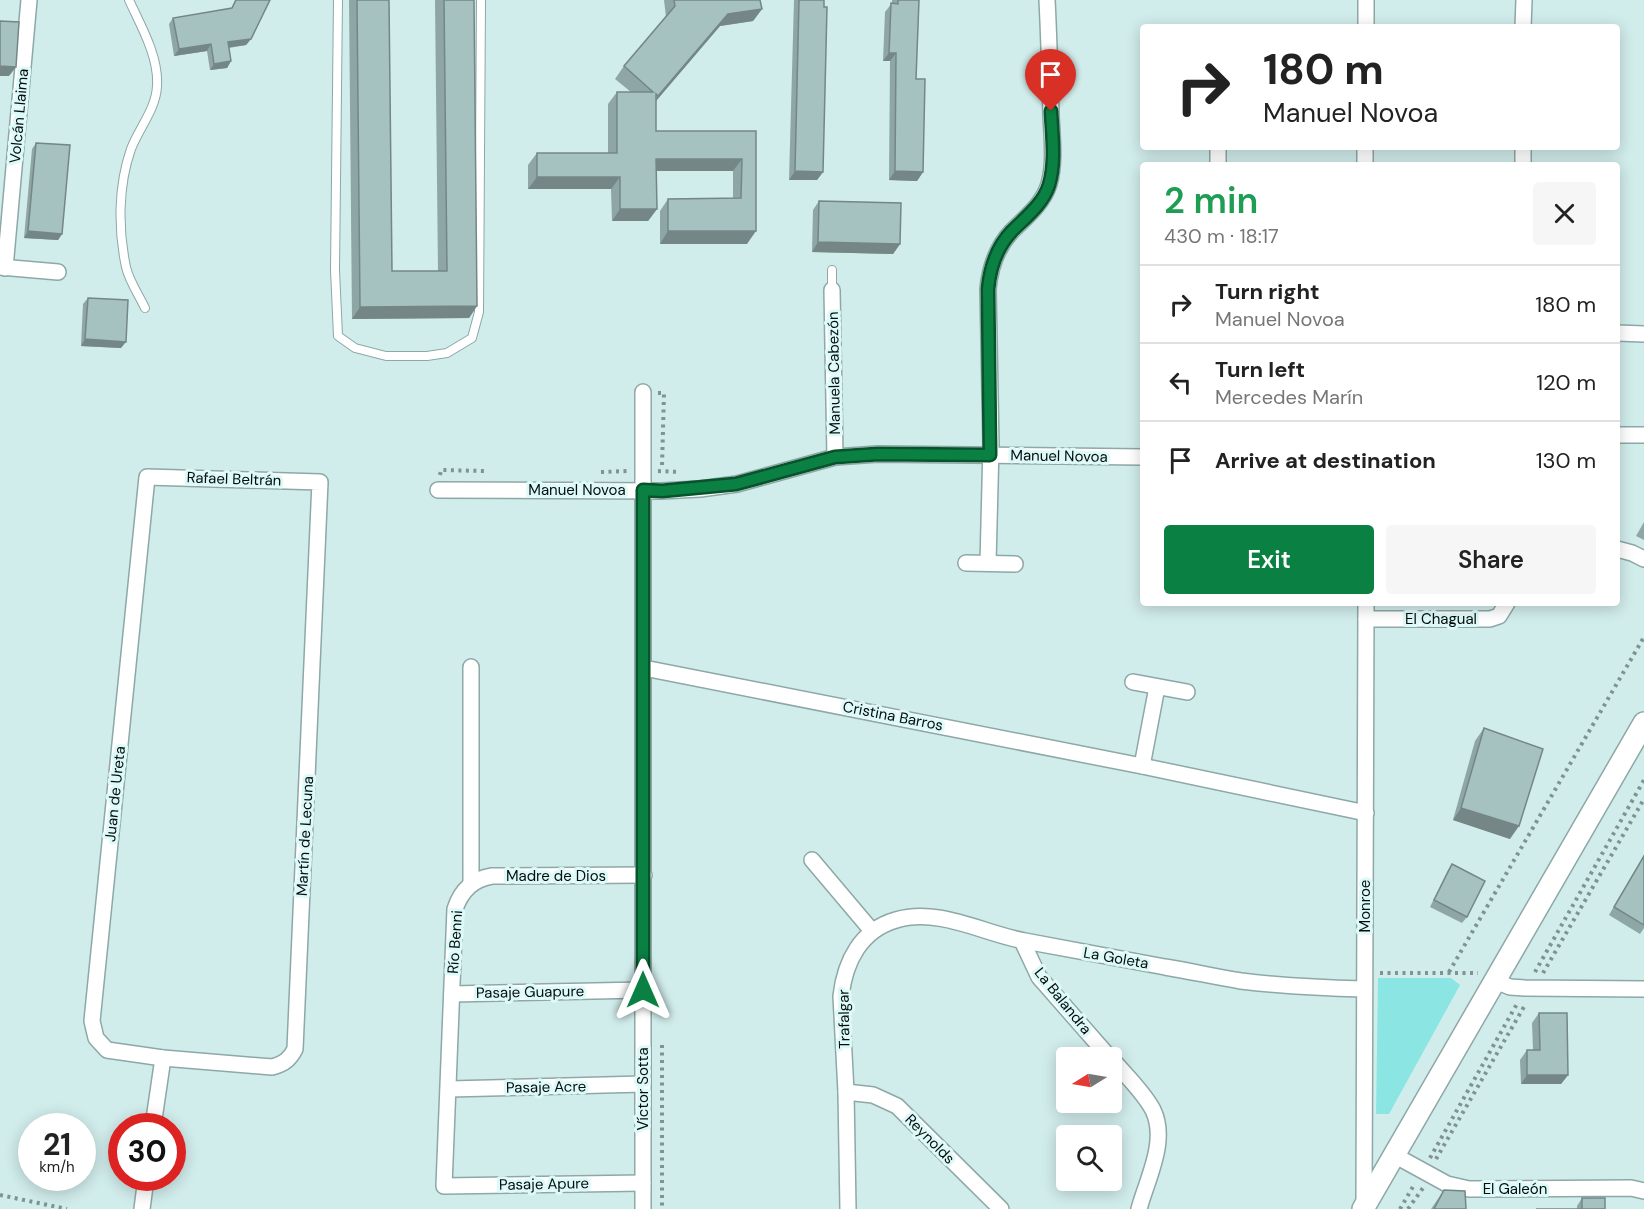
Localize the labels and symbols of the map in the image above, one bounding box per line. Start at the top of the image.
pin [1025,49,1076,111]
street label: Volcán Llaima [5,68,33,164]
street label: Manuela Cabezón [823,311,845,435]
street label: Manuel Novoa [1010,445,1108,467]
street label: Rafael Beltrán [186,467,282,491]
street label: Manuel Novoa [528,480,626,500]
street label: El Chagual [1405,609,1477,629]
street label: Cristina Barros [841,696,945,736]
street label: Juan de Ureta [100,745,130,843]
street label: Martín de Lecuna [292,775,318,897]
street label: Madre de Dios [506,866,606,886]
street label: Monroe [1355,880,1375,932]
street label: Río Benni [443,910,467,974]
street label: La Goleta [1082,942,1150,974]
position arrow [611,958,675,1022]
street label: La Balandra [1030,963,1096,1039]
street label: Pasaje Guapure [476,981,584,1003]
street label: Trafalgar [833,989,855,1049]
street label: Víctor Sotta [633,1047,653,1131]
north arrow [1056,1047,1122,1113]
street label: Pasaje Acre [506,1076,586,1098]
street label: Reynolds [901,1110,959,1168]
speed limit sign: 30 [108,1113,186,1191]
street label: Pasaje Apure [499,1173,589,1195]
street label: El Galeón [1483,1179,1547,1199]

